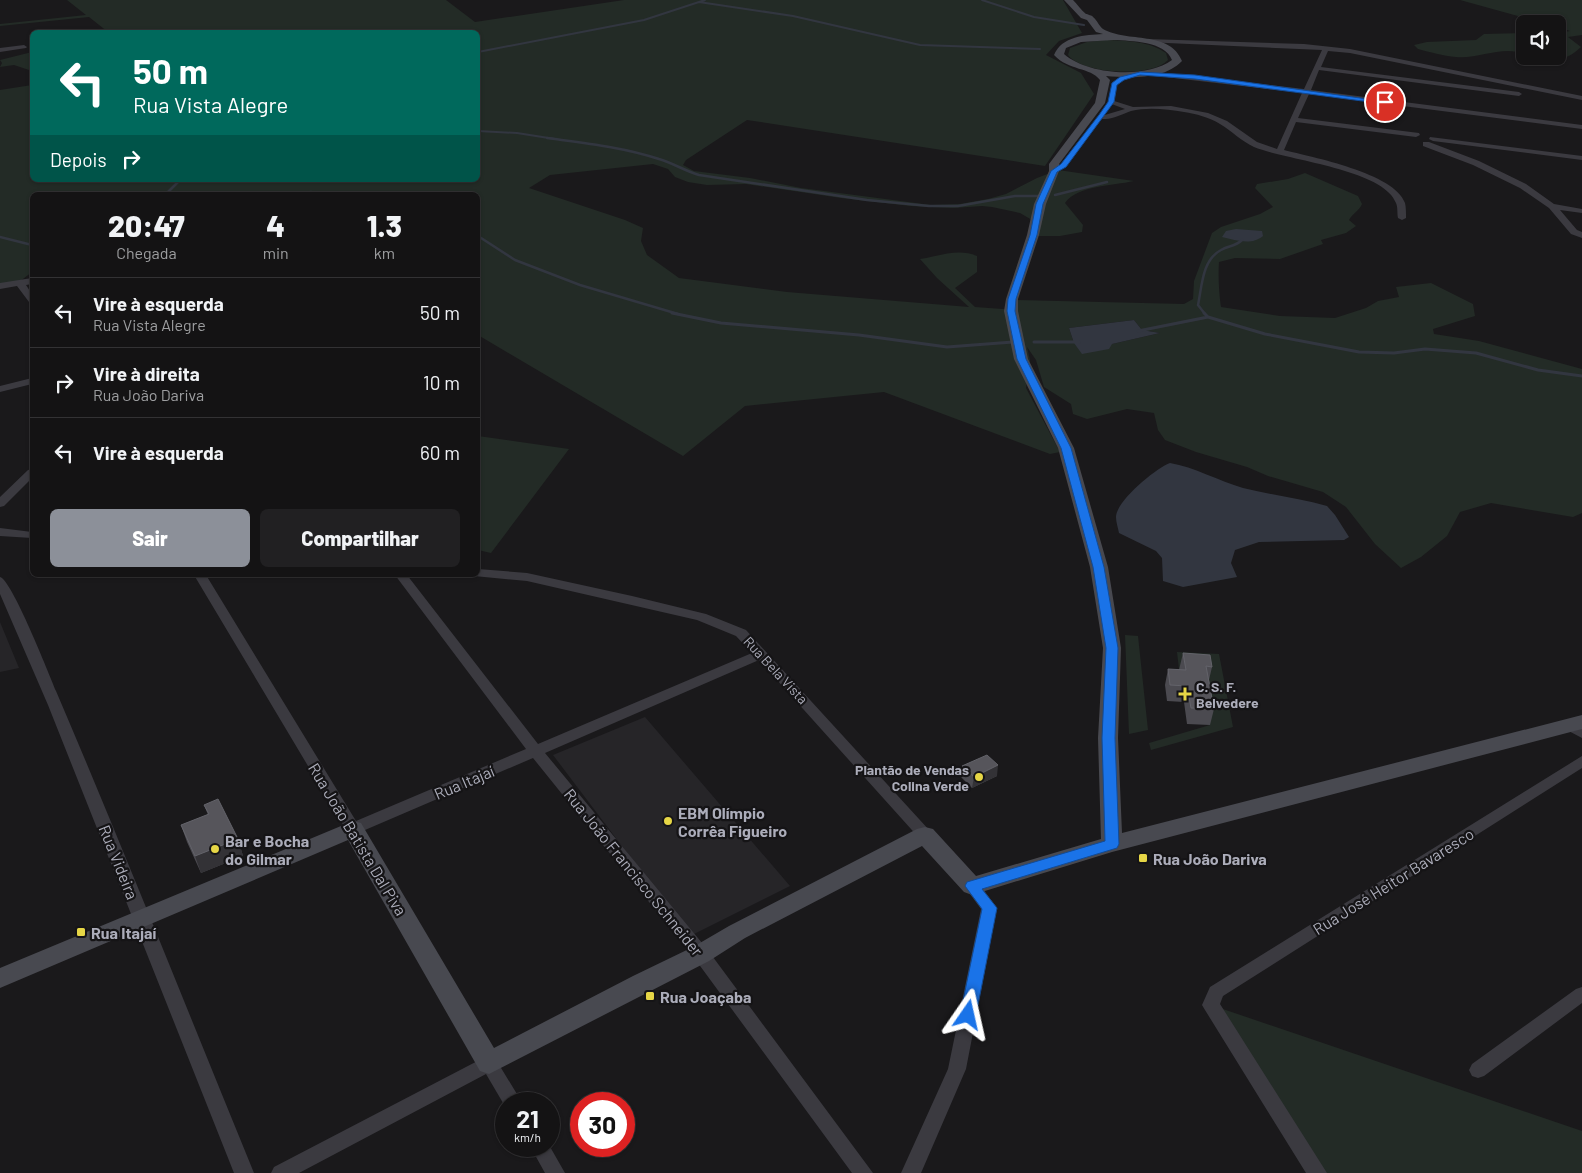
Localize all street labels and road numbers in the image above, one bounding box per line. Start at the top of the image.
street label: Rua Bela Vista [740,633,812,707]
street label: Rua João Batista Dal Piva [305,759,411,919]
street label: Rua Itajaí [431,761,497,803]
street label: Rua João Francisco Schneider [561,784,708,960]
street label: Rua Videira [95,822,143,902]
street label: Rua José Heitor Bavaresco [1309,824,1477,938]

